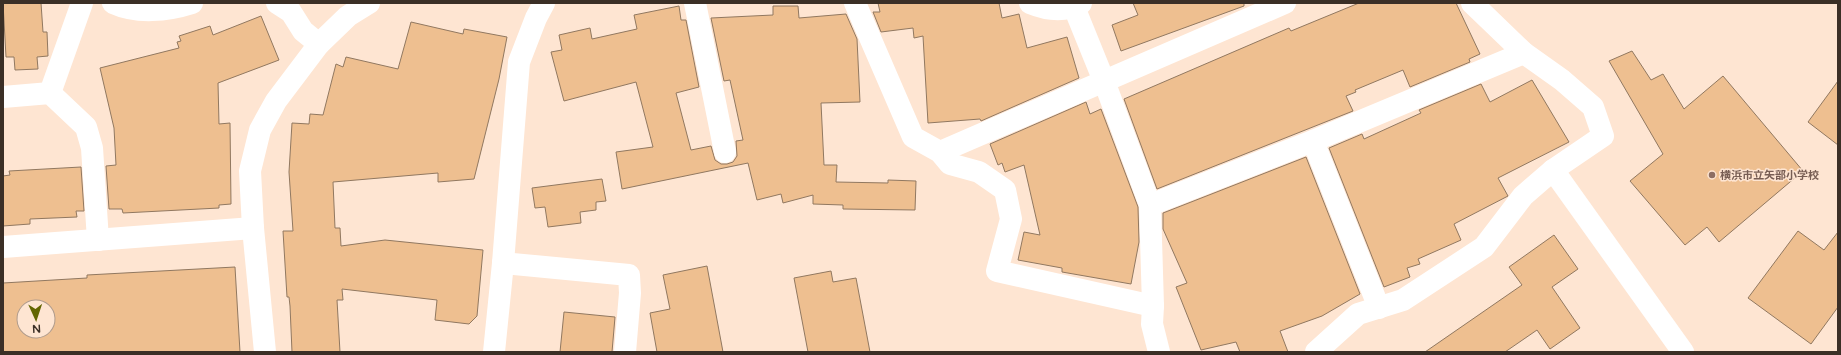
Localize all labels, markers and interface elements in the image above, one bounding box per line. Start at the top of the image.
place label: 横浜市立矢部小学校 [1720,169,1819,182]
marker: 横浜市立矢部小学校 [1707,170,1717,180]
north arrow [16,299,56,339]
text: N [32,322,41,335]

